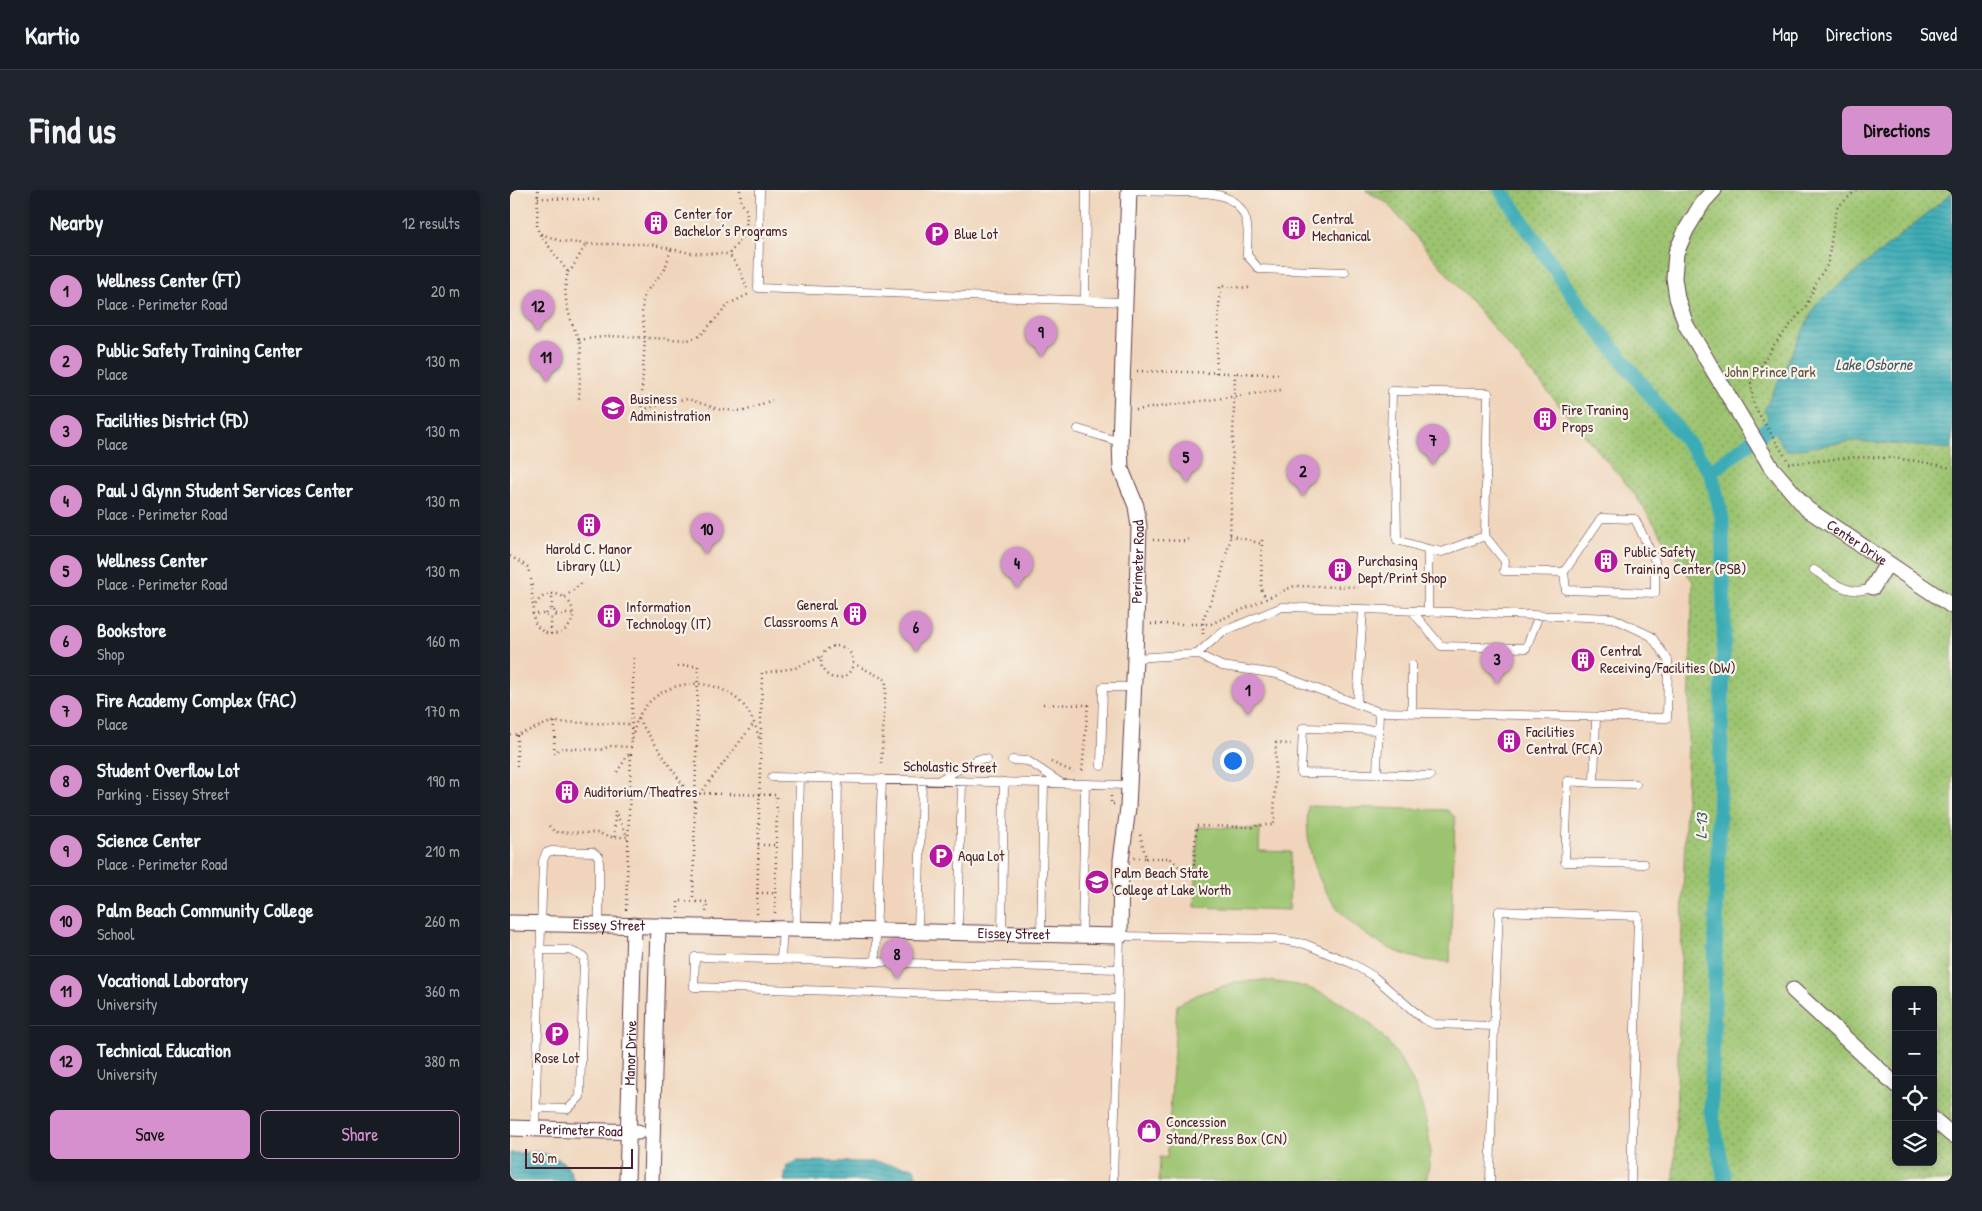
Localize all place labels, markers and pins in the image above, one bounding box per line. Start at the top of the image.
place label: Center for Bachelor’s Programs [674,203,787,241]
place label: Central Mechanical [1312,208,1371,246]
building icon: Center for Bachelor’s Programs [643,210,669,236]
building icon: Central Mechanical [1281,215,1307,241]
parking icon: Blue Lot [924,221,950,247]
place label: Blue Lot [954,223,999,244]
pin: 12 [522,290,554,331]
pin: 9 [1025,316,1057,357]
pin: 11 [530,341,562,382]
place label: Business Administration [630,388,711,426]
school or university icon: Business Administration [600,395,626,421]
place label: Fire Traning Props [1561,399,1629,437]
building icon: Fire Traning Props [1532,406,1558,432]
pin: 7 [1417,424,1449,465]
pin: 5 [1170,441,1202,482]
pin: 2 [1287,455,1319,496]
building icon: Harold C. Manor Library (LL) [576,512,602,538]
pin: 10 [691,513,723,554]
place label: Harold C. Manor Library (LL) [546,538,632,576]
place label: Public Safety Training Center (PSB) [1624,541,1747,579]
pin: 4 [1001,547,1033,588]
building icon: Public Safety Training Center (PSB) [1593,548,1619,574]
place label: Purchasing Dept/Print Shop [1358,550,1447,588]
building icon: Purchasing Dept/Print Shop [1327,557,1353,583]
place label: General Classrooms A [764,594,839,632]
place label: Information Technology (IT) [626,596,711,634]
building icon: General Classrooms A [842,601,868,627]
building icon: Information Technology (IT) [596,603,622,629]
pin: 6 [900,611,932,652]
place label: Central Receiving/Facilities (DW) [1600,640,1736,678]
pin: 3 [1481,643,1513,684]
building icon: Central Receiving/Facilities (DW) [1570,647,1596,673]
pin: 1 [1232,674,1264,715]
place label: Facilities Central (FCA) [1525,721,1603,759]
building icon: Facilities Central (FCA) [1496,728,1522,754]
building icon: Auditorium/Theatres [554,779,580,805]
place label: Auditorium/Theatres [584,781,697,802]
parking icon: Aqua Lot [928,843,954,869]
place label: Aqua Lot [958,845,1005,866]
place label: Palm Beach State College at Lake Worth [1114,862,1231,900]
school or university icon: Palm Beach State College at Lake Worth [1084,869,1110,895]
pin: 8 [881,938,913,979]
parking icon: Rose Lot [544,1021,570,1047]
place label: Rose Lot [535,1047,580,1068]
place label: Concession Stand/Press Box (CN) [1166,1111,1287,1149]
shop icon: Concession Stand/Press Box (CN) [1136,1118,1162,1144]

